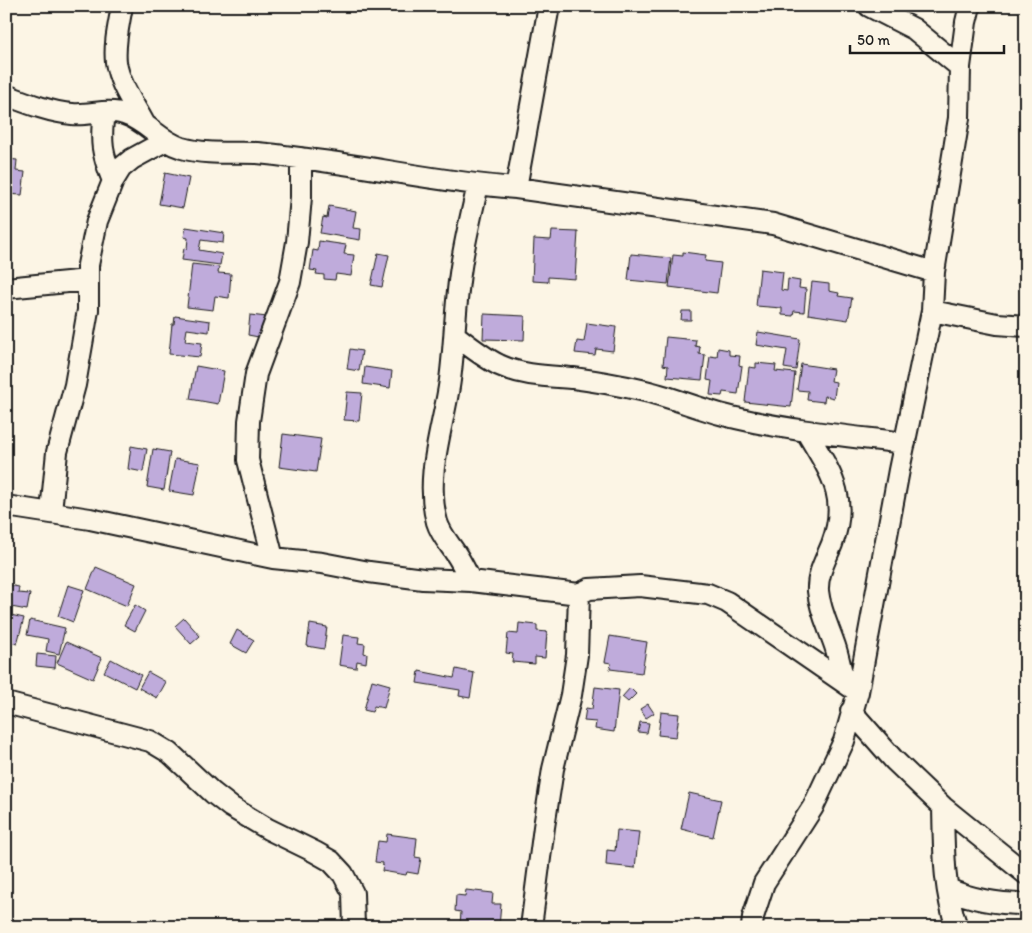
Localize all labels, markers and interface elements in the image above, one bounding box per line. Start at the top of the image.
scale bar [850,22,1003,54]
text: 50 m [857,31,890,49]

